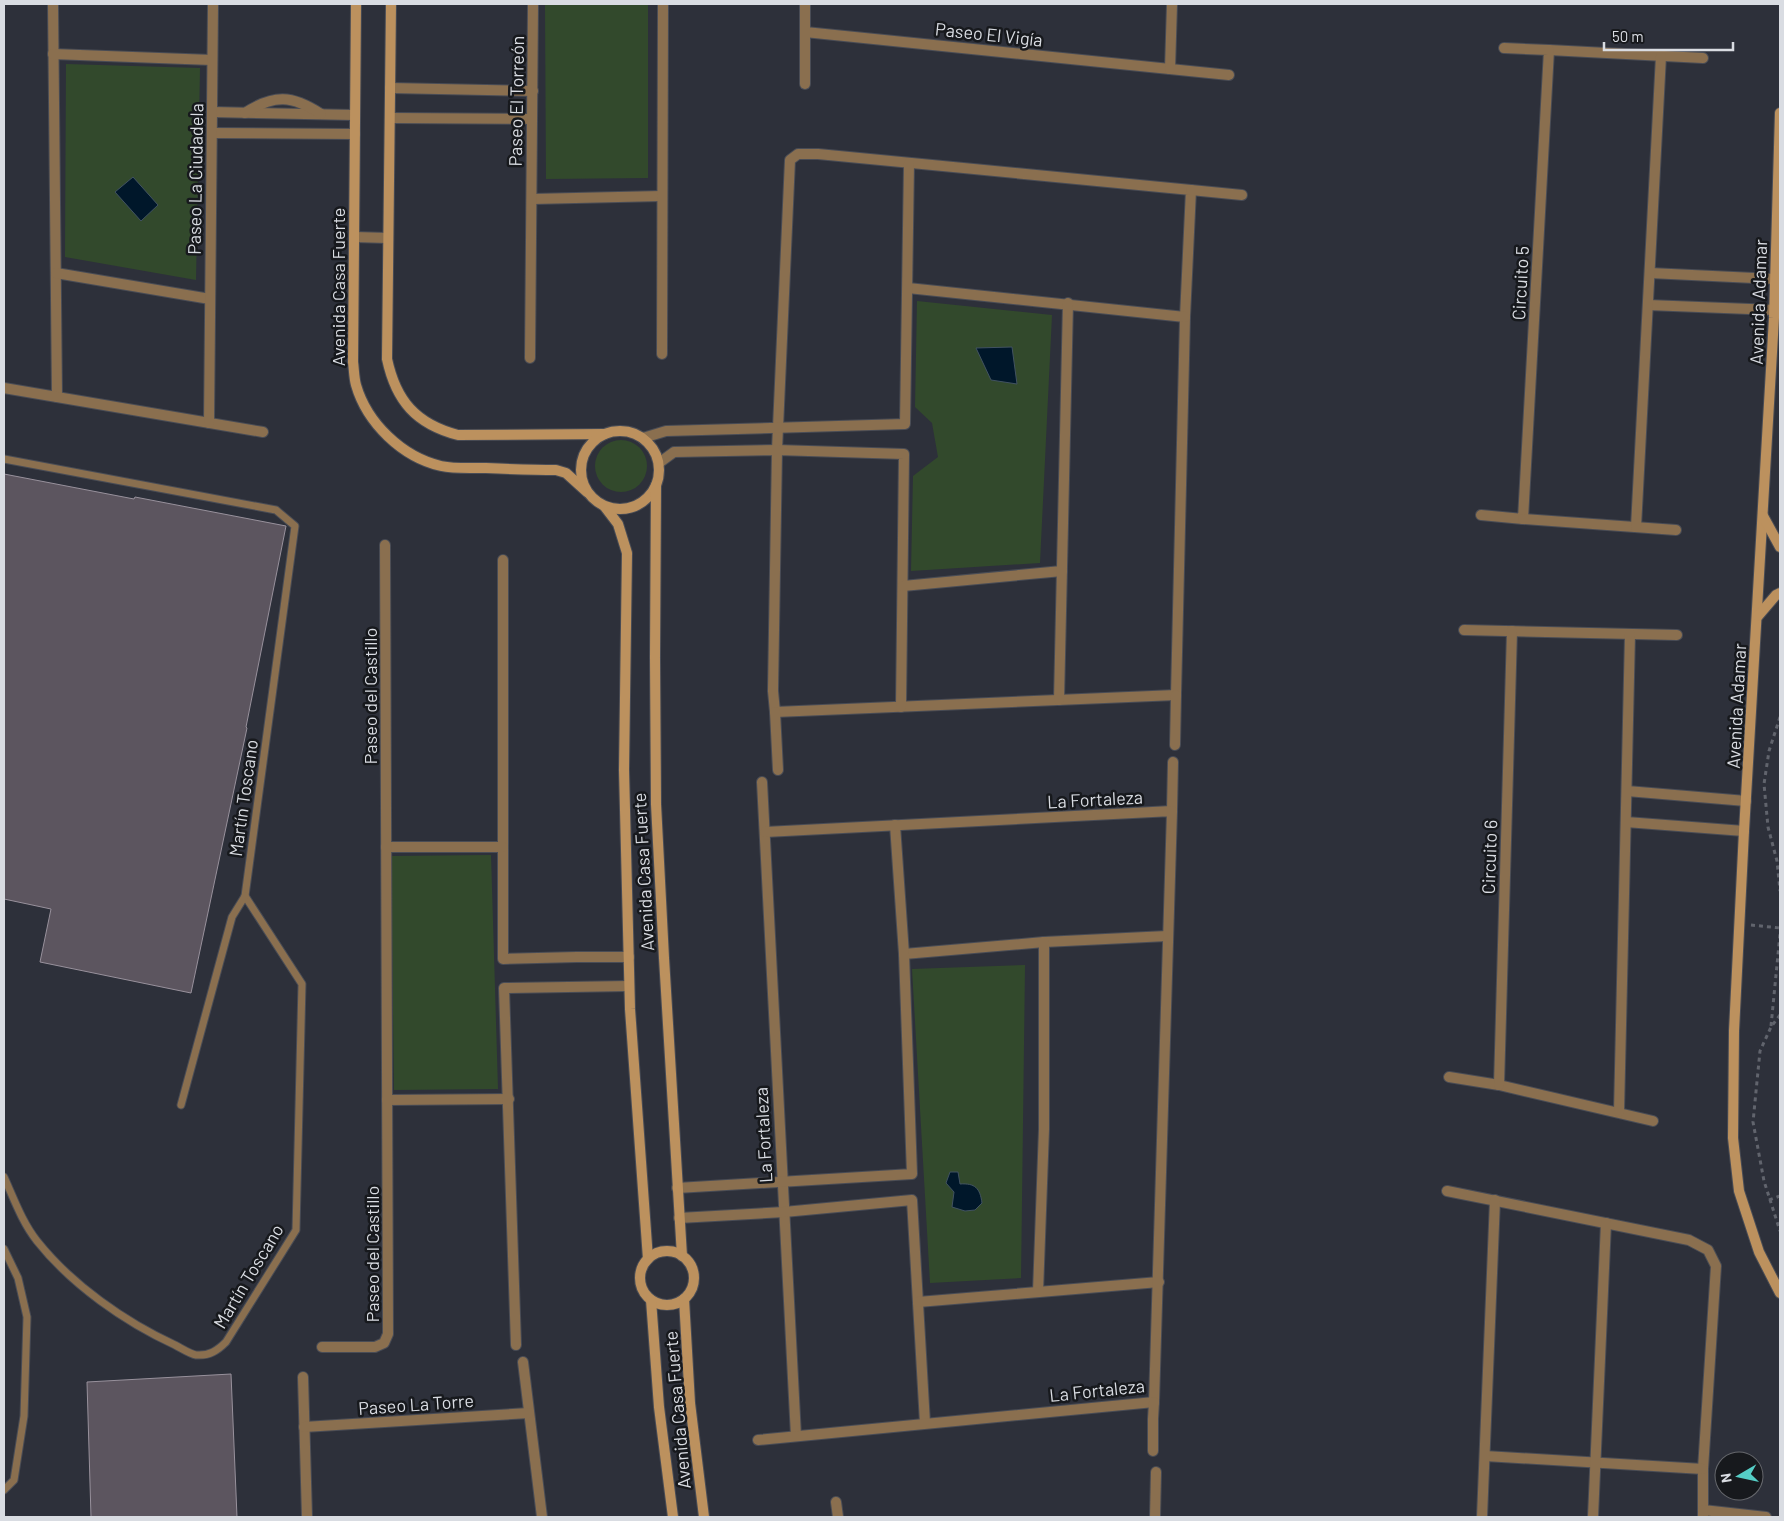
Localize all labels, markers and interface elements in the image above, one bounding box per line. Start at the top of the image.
street label: Paseo El Vigía [934,17,1044,51]
scale bar [1604,20,1733,52]
text: 50 m [1612,27,1644,45]
street label: Paseo El Torreón [504,35,528,167]
street label: Paseo La Ciudadela [183,103,207,255]
street label: Avenida Casa Fuerte [327,208,349,366]
street label: Avenida Adamar [1745,238,1771,365]
street label: Circuito 5 [1507,245,1533,321]
street label: Paseo del Castillo [359,628,381,764]
street label: Avenida Adamar [1722,642,1750,769]
street label: Martín Toscano [224,738,262,858]
street label: La Fortaleza [1047,786,1143,812]
street label: Avenida Casa Fuerte [628,792,658,952]
street label: Circuito 6 [1477,819,1501,895]
street label: La Fortaleza [750,1087,776,1183]
street label: Paseo del Castillo [361,1186,383,1322]
street label: Martín Toscano [208,1220,288,1332]
street label: Avenida Casa Fuerte [659,1330,695,1490]
street label: La Fortaleza [1048,1374,1146,1406]
street label: Paseo La Torre [357,1389,475,1419]
north arrow [1714,1451,1764,1501]
text: N [1717,1472,1735,1484]

